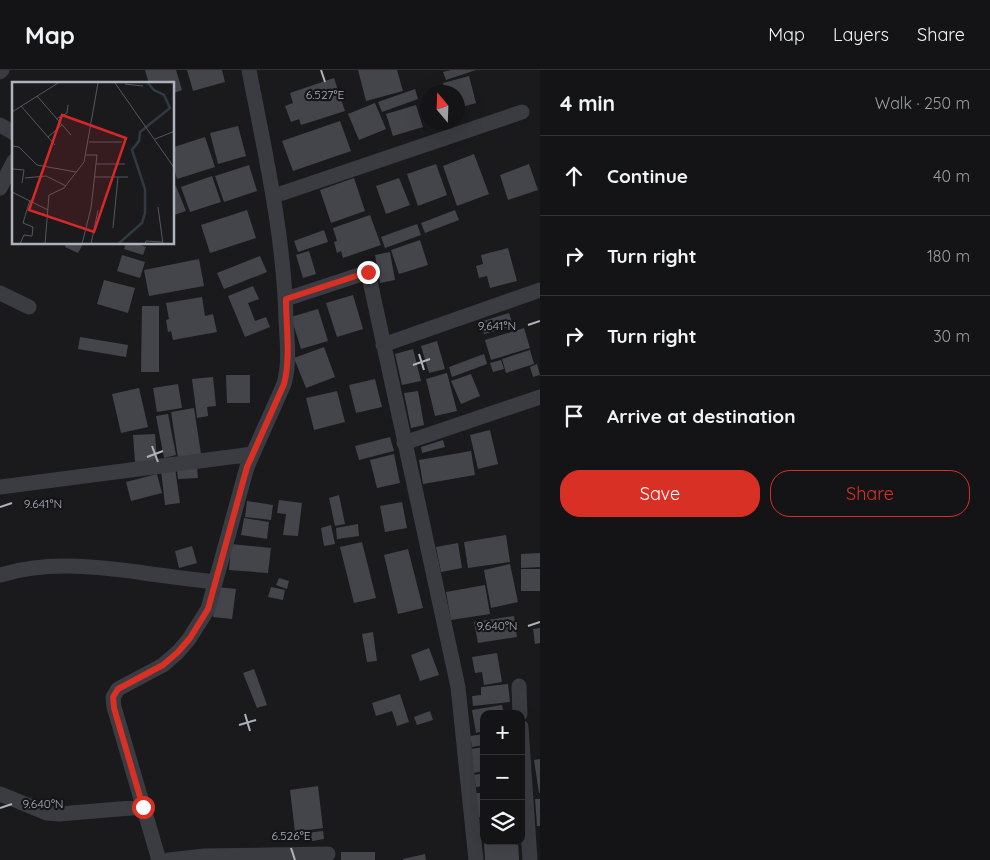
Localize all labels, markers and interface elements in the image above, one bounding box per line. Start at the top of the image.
text: Map [25,20,75,50]
text: Map [768,23,805,46]
text: Layers [833,23,889,46]
text: Share [917,23,965,46]
inset map [12,82,175,245]
north arrow [420,85,465,130]
text: 6.527°E [306,87,344,102]
text: 4 min [560,90,615,116]
text: Walk · 250 m [875,93,970,113]
icon: ahead [560,162,588,190]
text: Continue [607,164,688,188]
text: 40 m [933,166,970,186]
icon: right [560,242,588,270]
text: Turn right [607,244,696,268]
text: 180 m [927,246,970,266]
route end [357,261,380,284]
text: 9.641°N [478,318,516,333]
icon: right [560,322,588,350]
text: Turn right [607,324,696,348]
text: 30 m [933,326,970,346]
icon: arrive [560,402,588,430]
text: Arrive at destination [607,404,796,428]
button: Save [560,470,760,517]
button: Share [770,470,970,517]
text: 9.641°N [24,496,62,511]
text: 9.640°N [476,618,518,633]
map controls [480,710,525,845]
button: + [480,710,525,755]
button: − [480,755,525,800]
text: 9.640°N [22,796,64,811]
route start [132,796,155,819]
button: layers [480,800,525,845]
text: 6.526°E [271,828,311,843]

